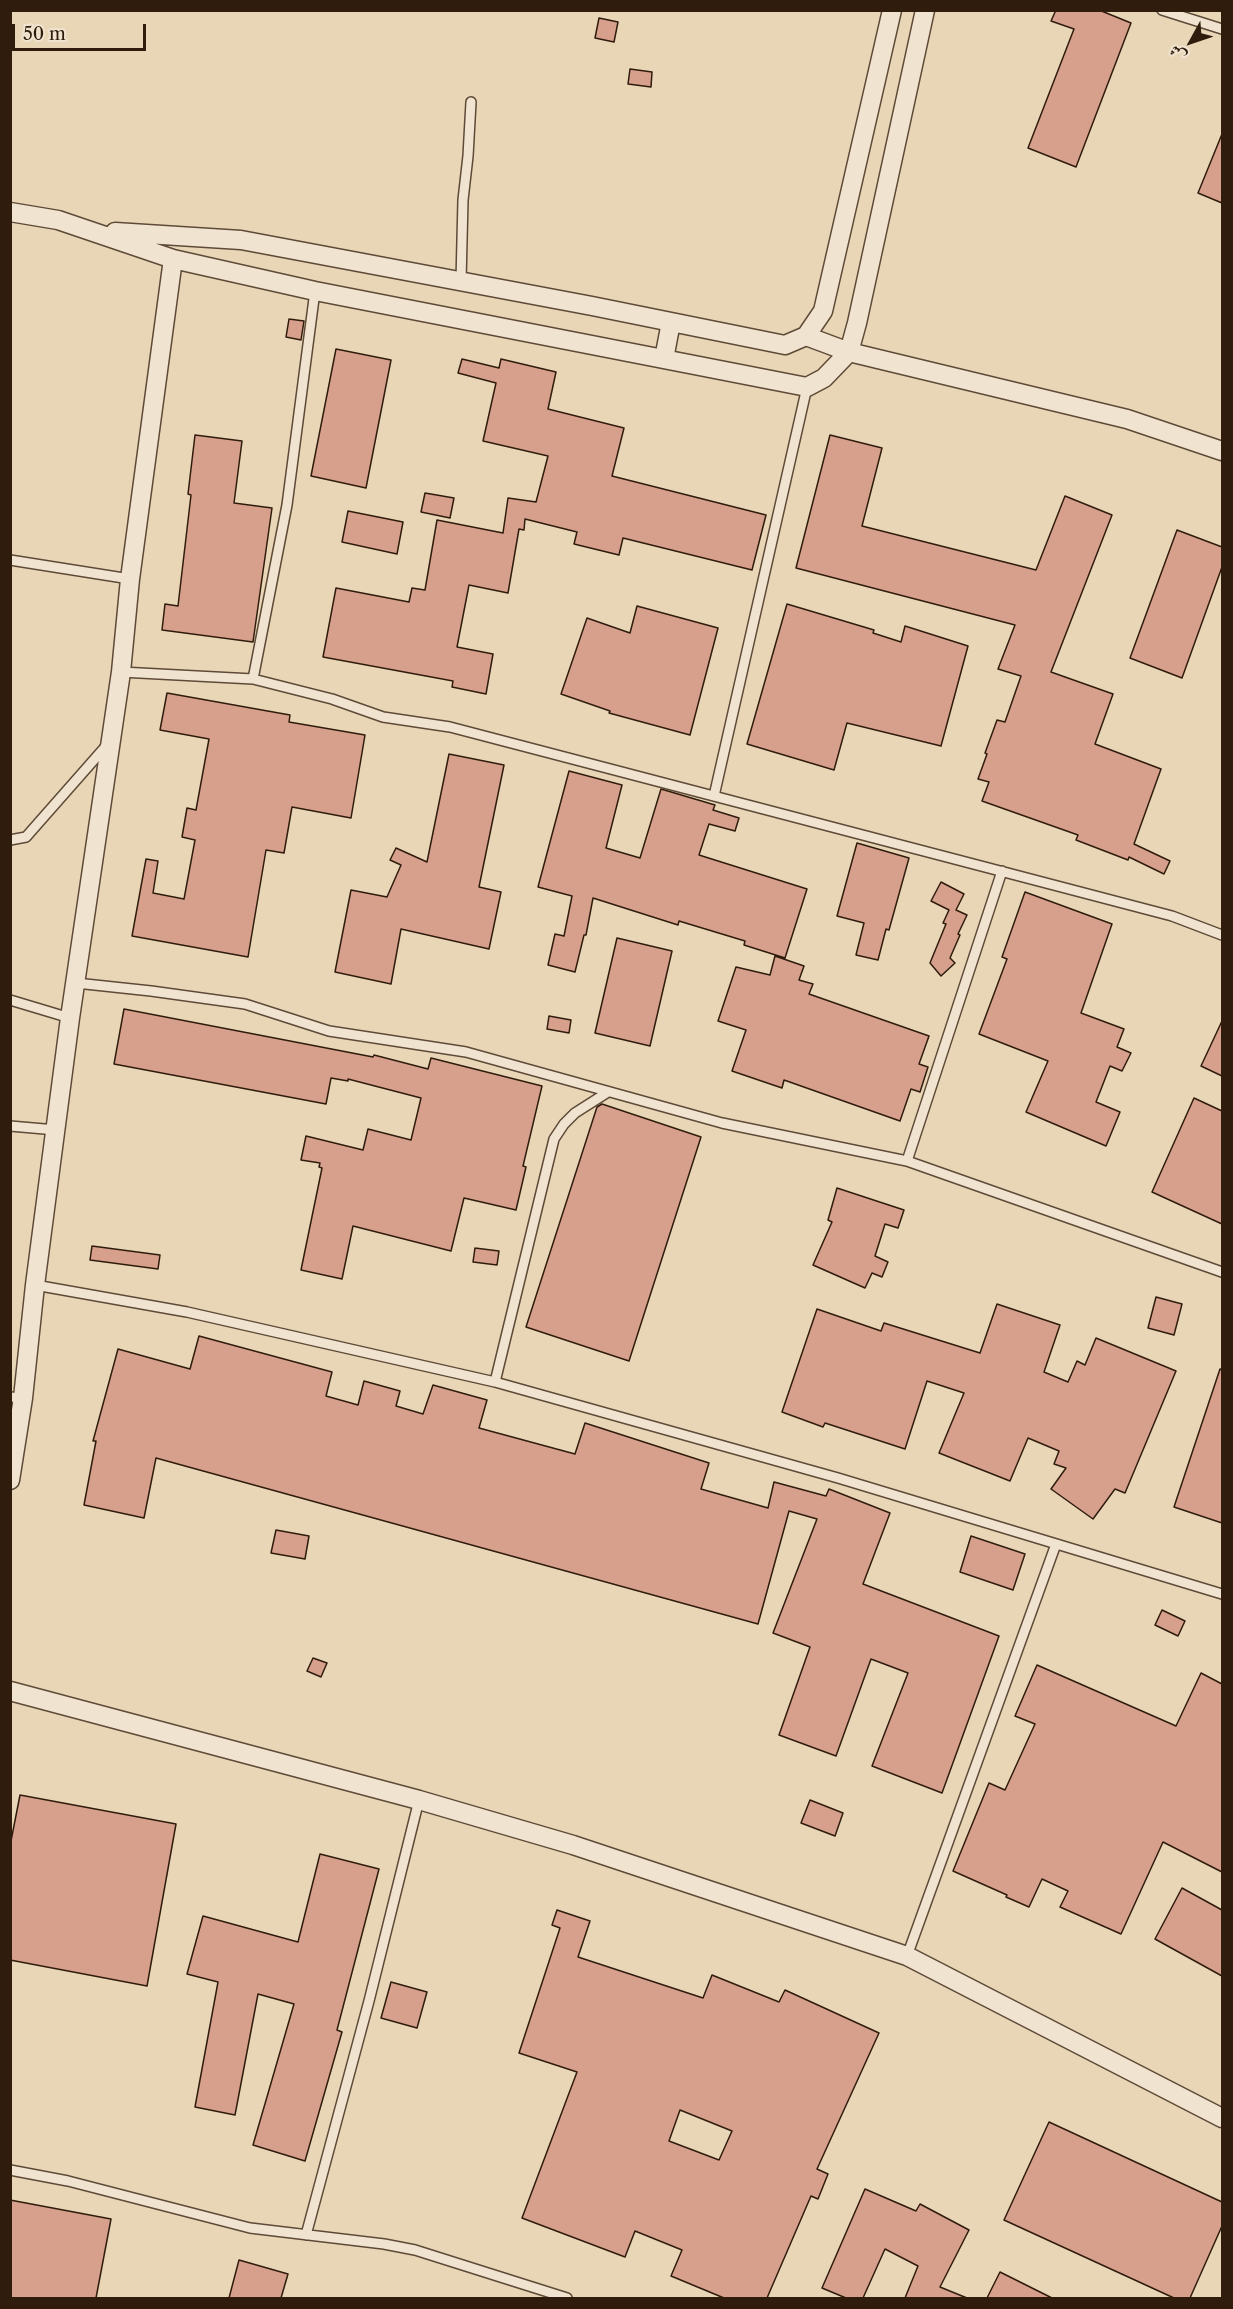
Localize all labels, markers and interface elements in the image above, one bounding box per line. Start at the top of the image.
scale bar [15,12,148,50]
north arrow [1161,12,1221,72]
text: 50 m [23,23,66,45]
text: ش [1164,41,1190,66]

